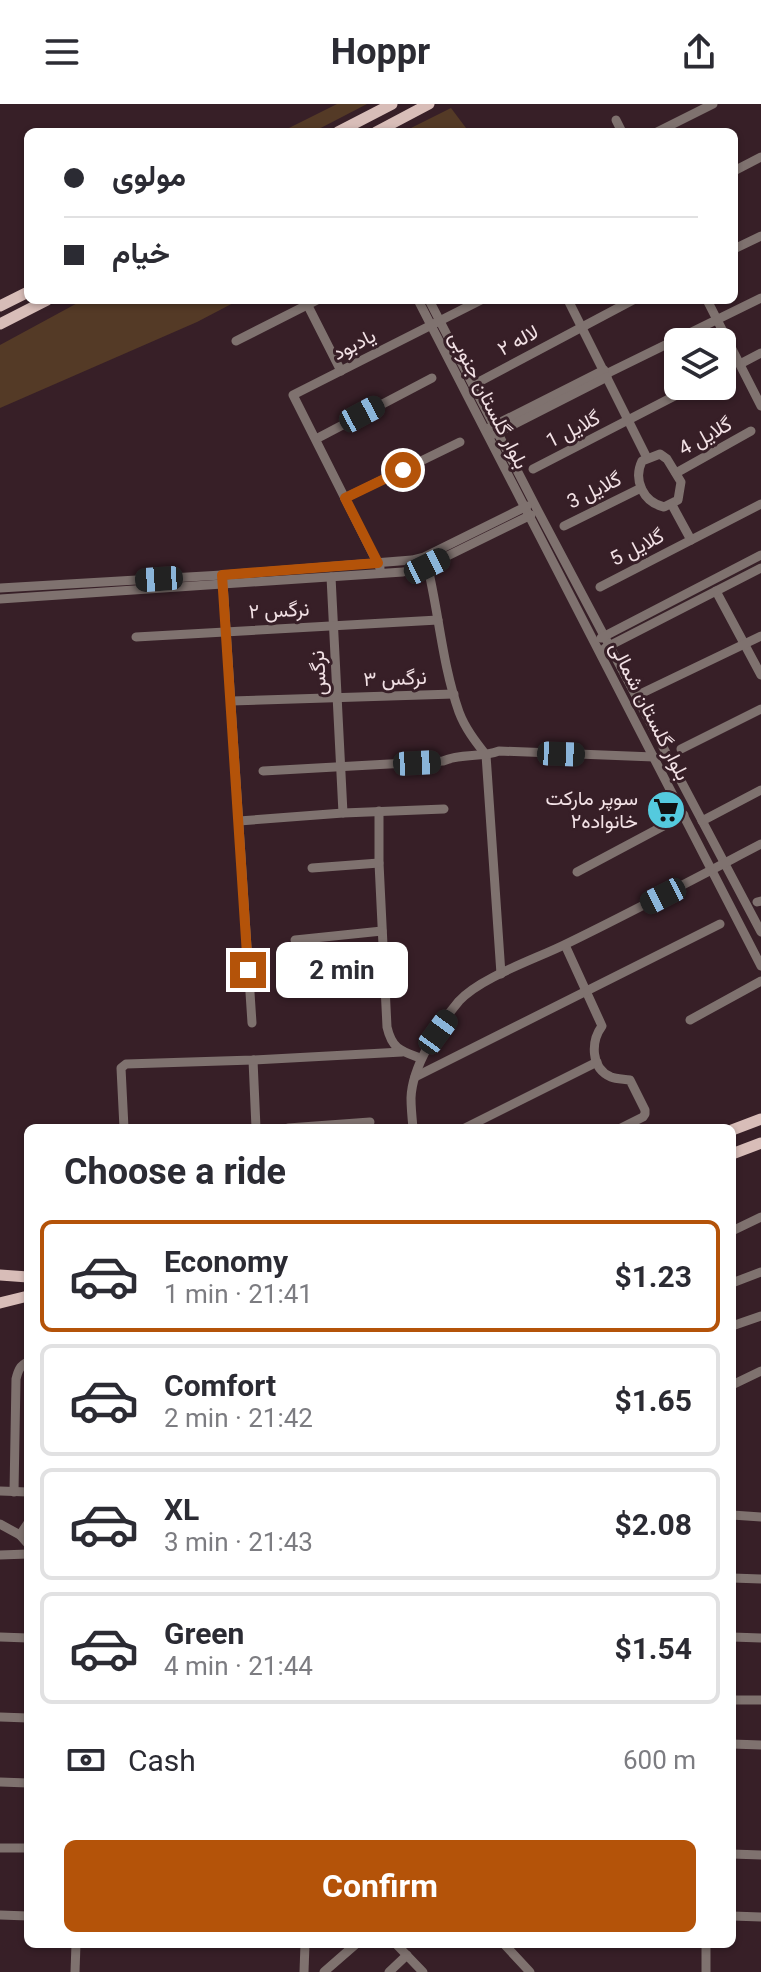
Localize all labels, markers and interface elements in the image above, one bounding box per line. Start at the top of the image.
icon: menu [40,30,84,74]
icon: share [677,30,721,74]
text: Hoppr [331,31,430,73]
text: مولوی [112,158,186,193]
text: خیام [112,235,170,270]
street label: لاله ۲ [493,319,543,361]
street label: یادبود [328,323,380,366]
street label: بلوار گلستان جنوبی [443,327,534,473]
map controls [664,328,736,400]
button: layers [664,328,736,400]
car [335,392,389,436]
street label: گلایل 1 [542,405,604,453]
street label: گلایل 4 [674,412,736,460]
route start [385,452,421,488]
street label: گلایل 3 [563,467,625,513]
street label: گلایل 5 [606,523,668,571]
car [400,545,454,587]
car [134,565,184,593]
street label: نرگس ۲ [248,596,310,625]
street label: بلوار گلستان شمالی [604,638,695,785]
street label: نرگس [305,650,332,696]
street label: نرگس ۳ [363,665,427,692]
car [537,741,585,767]
car [392,750,442,776]
place label: سوپر ماركت خانواده٢ [545,786,638,834]
supermarket icon: سوپر ماركت خانواده٢ [645,789,687,831]
car [636,874,690,918]
callout: 2 min [276,942,408,998]
route end [230,952,266,988]
text: 2 min [309,955,375,985]
car [414,1006,462,1058]
text: Choose a ride [64,1151,286,1193]
icon: car [68,1240,140,1312]
text: Economy [164,1244,288,1279]
text: $1.23 [614,1259,692,1294]
text: 1 min · 21:41 [164,1279,313,1309]
icon: car [68,1364,140,1436]
text: Comfort [164,1368,276,1403]
text: $1.65 [614,1383,692,1418]
text: 2 min · 21:42 [164,1403,313,1433]
icon: car [68,1488,140,1560]
text: XL [164,1492,199,1527]
text: $2.08 [614,1507,692,1542]
text: 3 min · 21:43 [164,1527,313,1557]
icon: car [68,1612,140,1684]
text: Green [164,1616,244,1651]
text: $1.54 [614,1631,692,1666]
text: 4 min · 21:44 [164,1651,313,1681]
icon: cash [64,1738,108,1782]
text: Cash [128,1743,196,1778]
text: 600 m [623,1745,696,1775]
button: Confirm [64,1840,696,1932]

